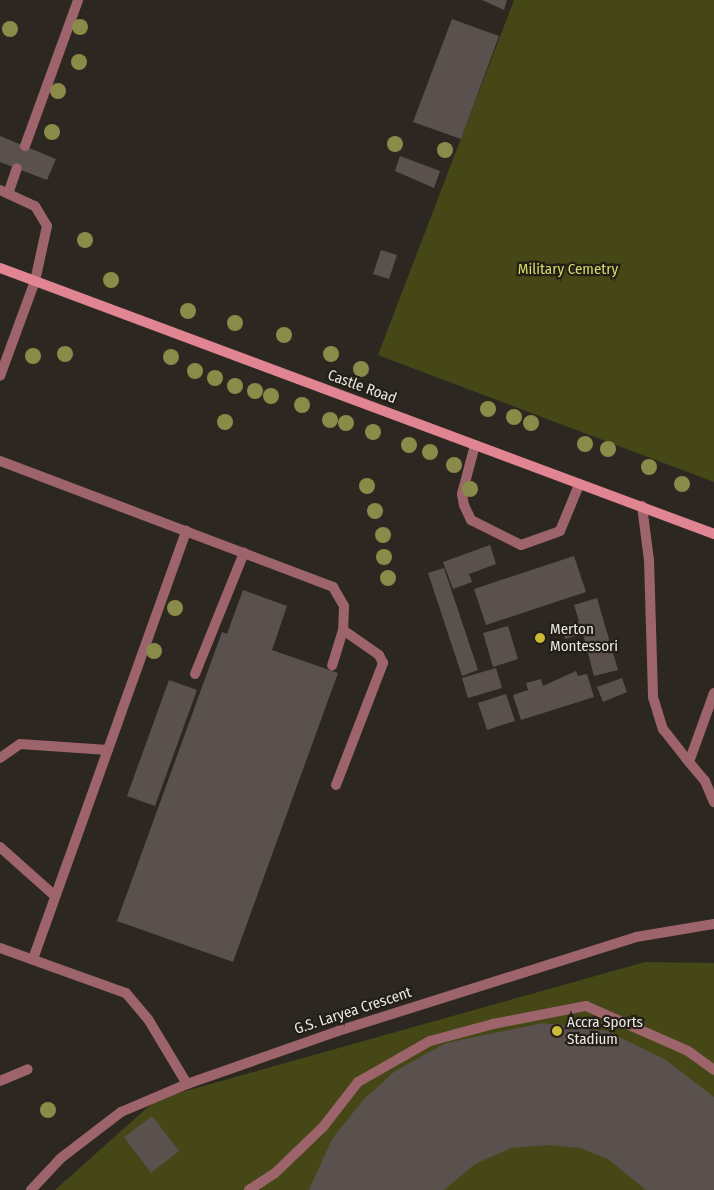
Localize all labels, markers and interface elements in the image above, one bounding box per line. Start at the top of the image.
park label: Military Cemetry [518,261,618,279]
street label: Castle Road [325,366,399,408]
place label: Merton Montessori [550,620,618,655]
marker: Merton Montessori [534,632,546,644]
street label: G.S. Laryea Crescent [292,984,414,1038]
place label: Accra Sports Stadium [567,1013,643,1048]
marker: Accra Sports Stadium [551,1025,563,1037]

